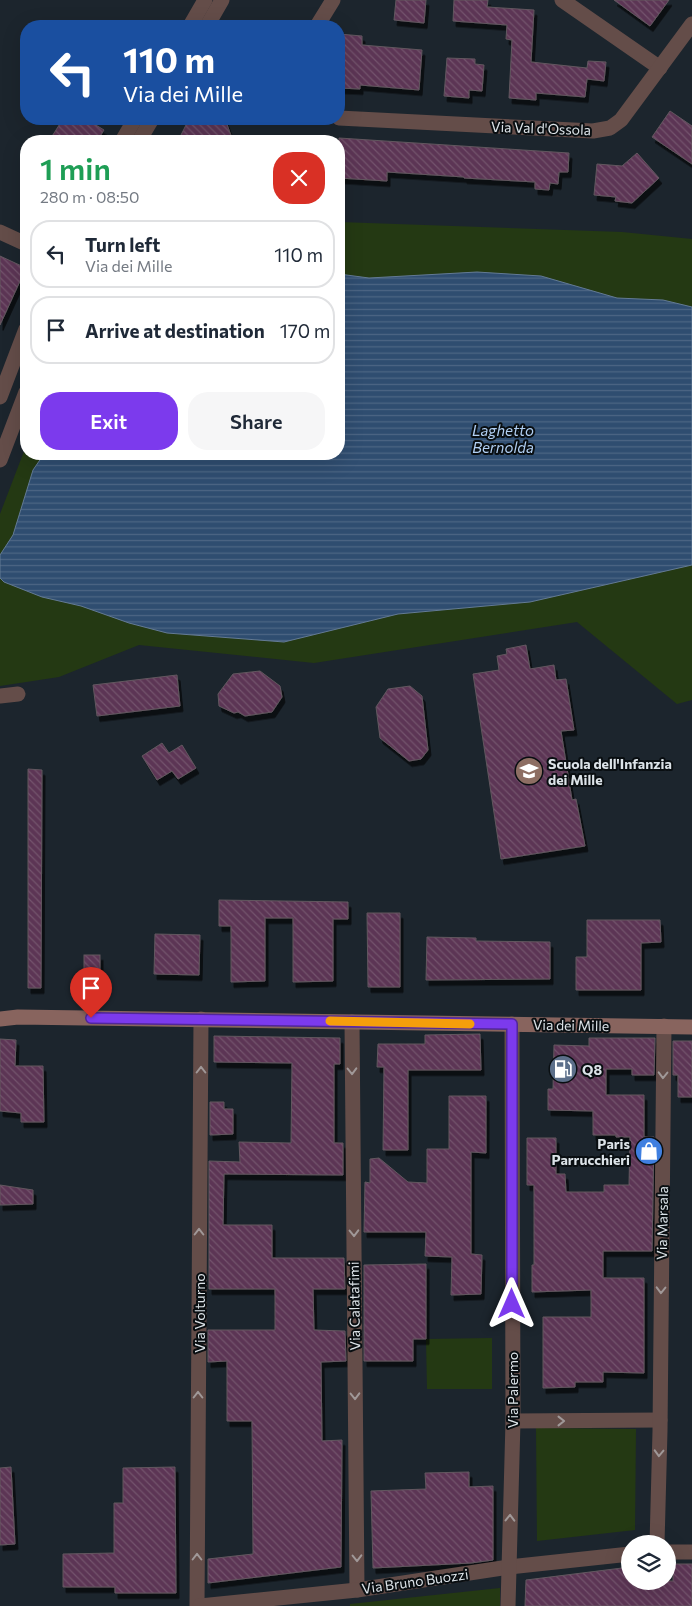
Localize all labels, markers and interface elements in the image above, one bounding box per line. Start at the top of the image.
text: 110 m [123,37,215,80]
icon: left [40,40,105,105]
text: Via dei Mille [123,80,243,107]
street label: Via Val d'Ossola [491,118,591,138]
text: 1 min [40,149,111,186]
button: close [273,152,325,204]
text: 280 m · 08:50 [40,187,139,206]
text: Turn left [85,233,160,256]
icon: left [42,240,70,268]
text: 110 m [274,243,323,266]
text: Via dei Mille [85,256,172,275]
icon: arrive [42,316,70,344]
text: Arrive at destination [85,319,265,342]
text: 170 m [280,319,330,342]
button: Exit [40,392,178,450]
button: Share [188,392,325,450]
water label: Laghetto Bernolda [472,421,534,456]
place label: Scuola dell'Infanzia dei Mille [548,755,672,788]
school or university icon: Scuola dell'Infanzia dei Mille [514,756,544,786]
pin [70,967,112,1018]
icon: arrive [77,974,105,1002]
street label: Via dei Mille [533,1016,609,1034]
fuel station icon: Q8 [548,1054,578,1084]
place label: Q8 [582,1061,602,1078]
one-way arrow [195,1066,206,1074]
one-way arrow [347,1067,357,1075]
one-way arrow [658,1072,668,1079]
place label: Paris Parrucchieri [551,1135,630,1168]
shop icon: Paris Parrucchieri [634,1136,664,1166]
street label: Via Marsala [653,1186,671,1260]
one-way arrow [194,1228,204,1236]
one-way arrow [348,1229,359,1237]
street label: Via Calatafimi [345,1261,363,1351]
street label: Via Volturno [191,1273,208,1353]
position arrow [485,1277,537,1329]
one-way arrow [656,1286,666,1294]
street label: Via Palermo [504,1352,521,1428]
one-way arrow [193,1391,203,1398]
one-way arrow [350,1392,360,1400]
one-way arrow [558,1416,566,1426]
one-way arrow [654,1449,665,1457]
one-way arrow [505,1514,515,1522]
map controls [621,1535,676,1590]
button: layers [621,1535,676,1590]
one-way arrow [192,1553,202,1561]
one-way arrow [352,1554,362,1562]
street label: Via Bruno Buozzi [361,1565,469,1597]

